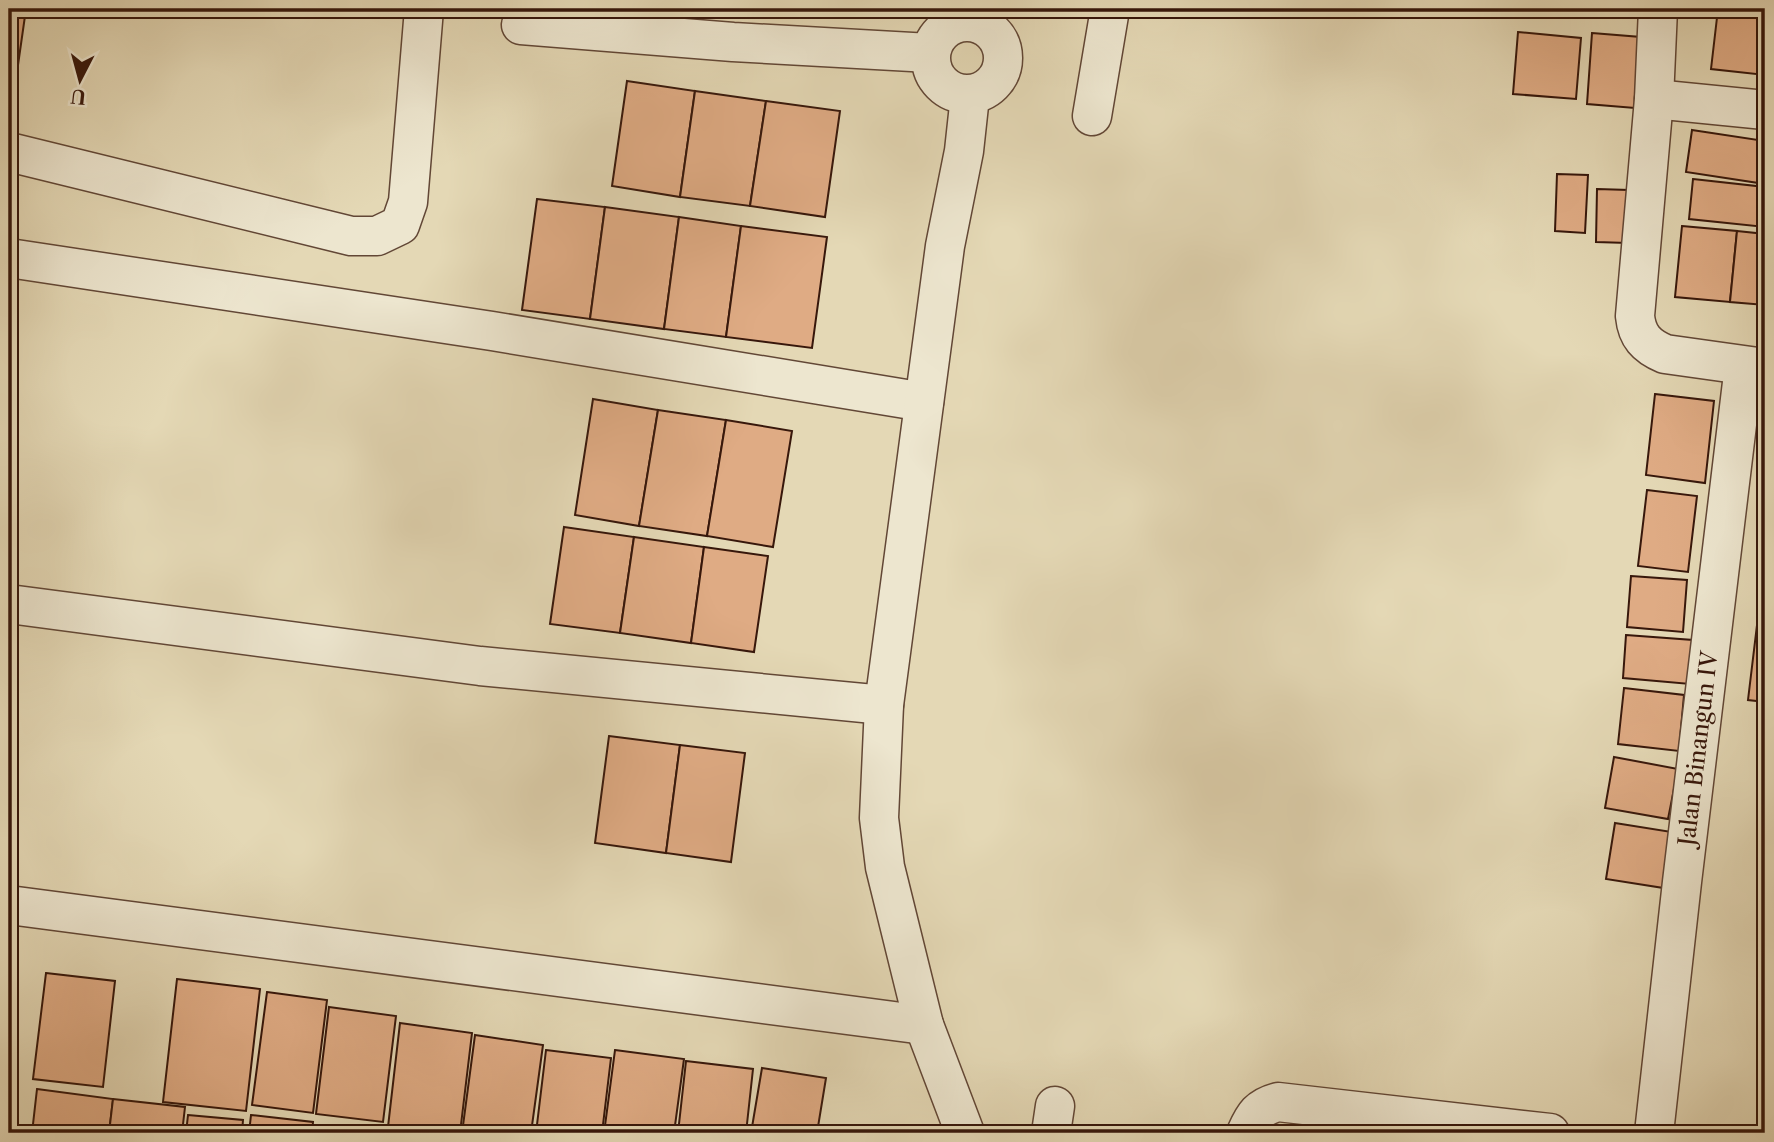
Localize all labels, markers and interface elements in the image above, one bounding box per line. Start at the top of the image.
north arrow [46,46,116,116]
text: U [69,84,87,109]
street label: Jalan Binangun IV [1672,648,1724,850]

